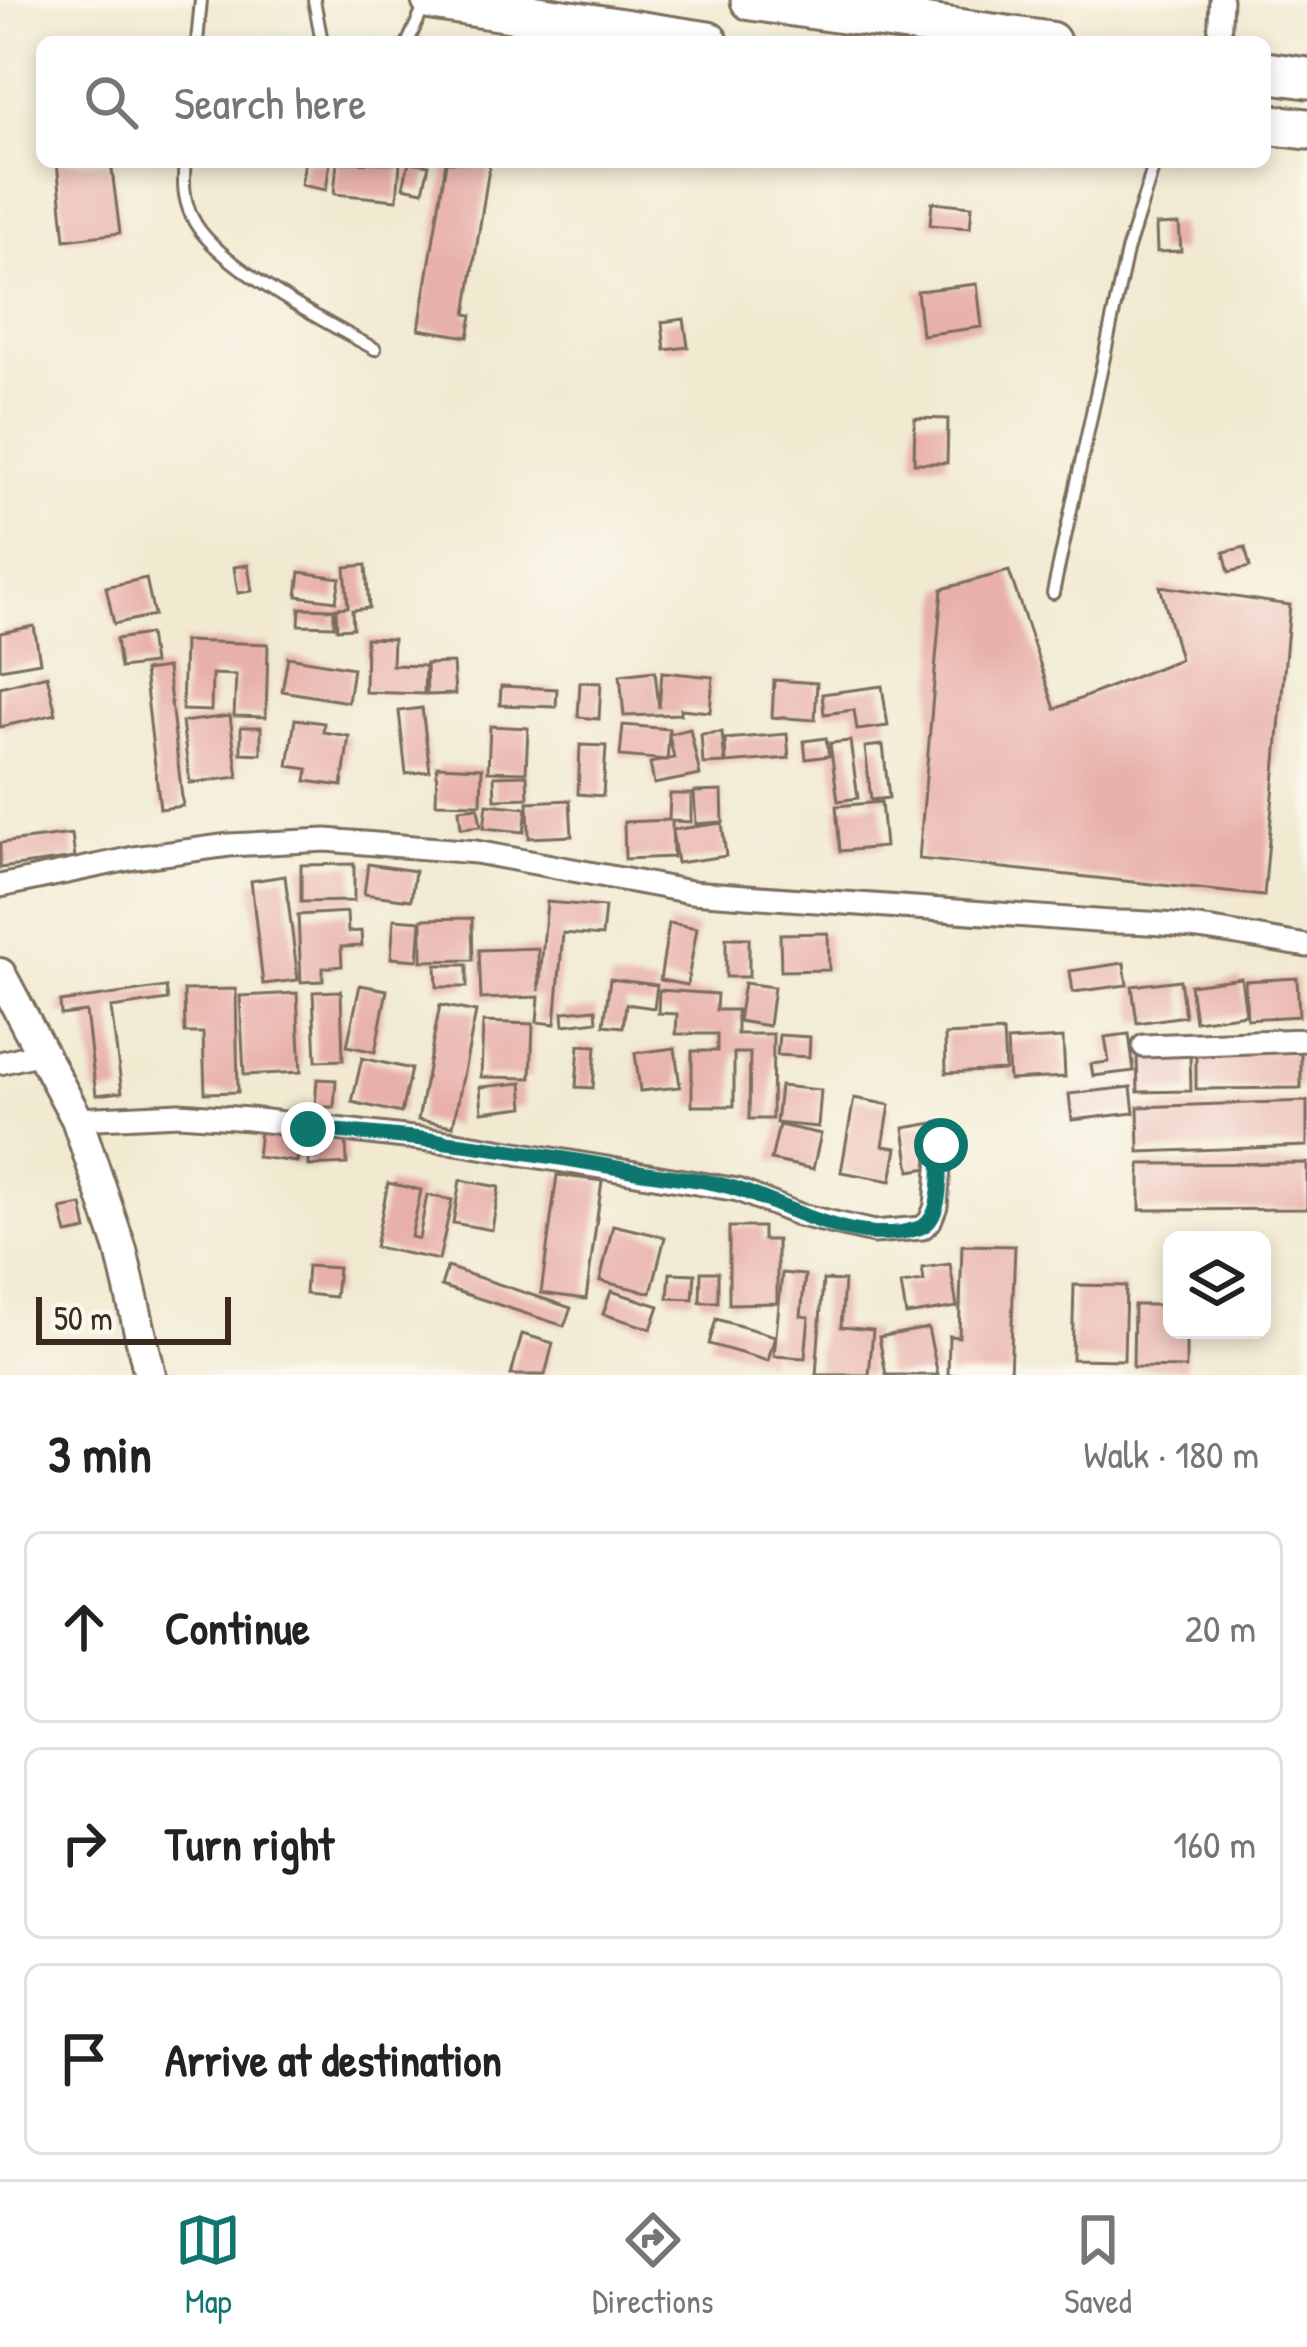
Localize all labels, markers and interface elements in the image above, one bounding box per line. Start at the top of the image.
search box [36,36,1271,168]
icon: search [78,69,144,135]
text: Search here [174,72,366,133]
route end [281,1102,335,1156]
route start [914,1118,968,1172]
map controls [1163,1231,1271,1339]
button: layers [1163,1231,1271,1339]
scale bar [36,1291,231,1344]
text: 50 m [54,1296,113,1340]
text: 3 min [48,1419,152,1488]
text: Walk · 180 m [1083,1427,1259,1480]
icon: ahead [51,1594,117,1660]
text: Continue [165,1597,310,1658]
text: 20 m [1185,1601,1256,1654]
icon: right [51,1810,117,1876]
text: Turn right [165,1813,334,1874]
text: 160 m [1173,1817,1256,1870]
icon: arrive [51,2026,117,2092]
text: Arrive at destination [165,2029,502,2090]
tab: Map [175,2207,241,2323]
tab: Directions [592,2207,714,2323]
tab: Saved [1064,2207,1132,2323]

